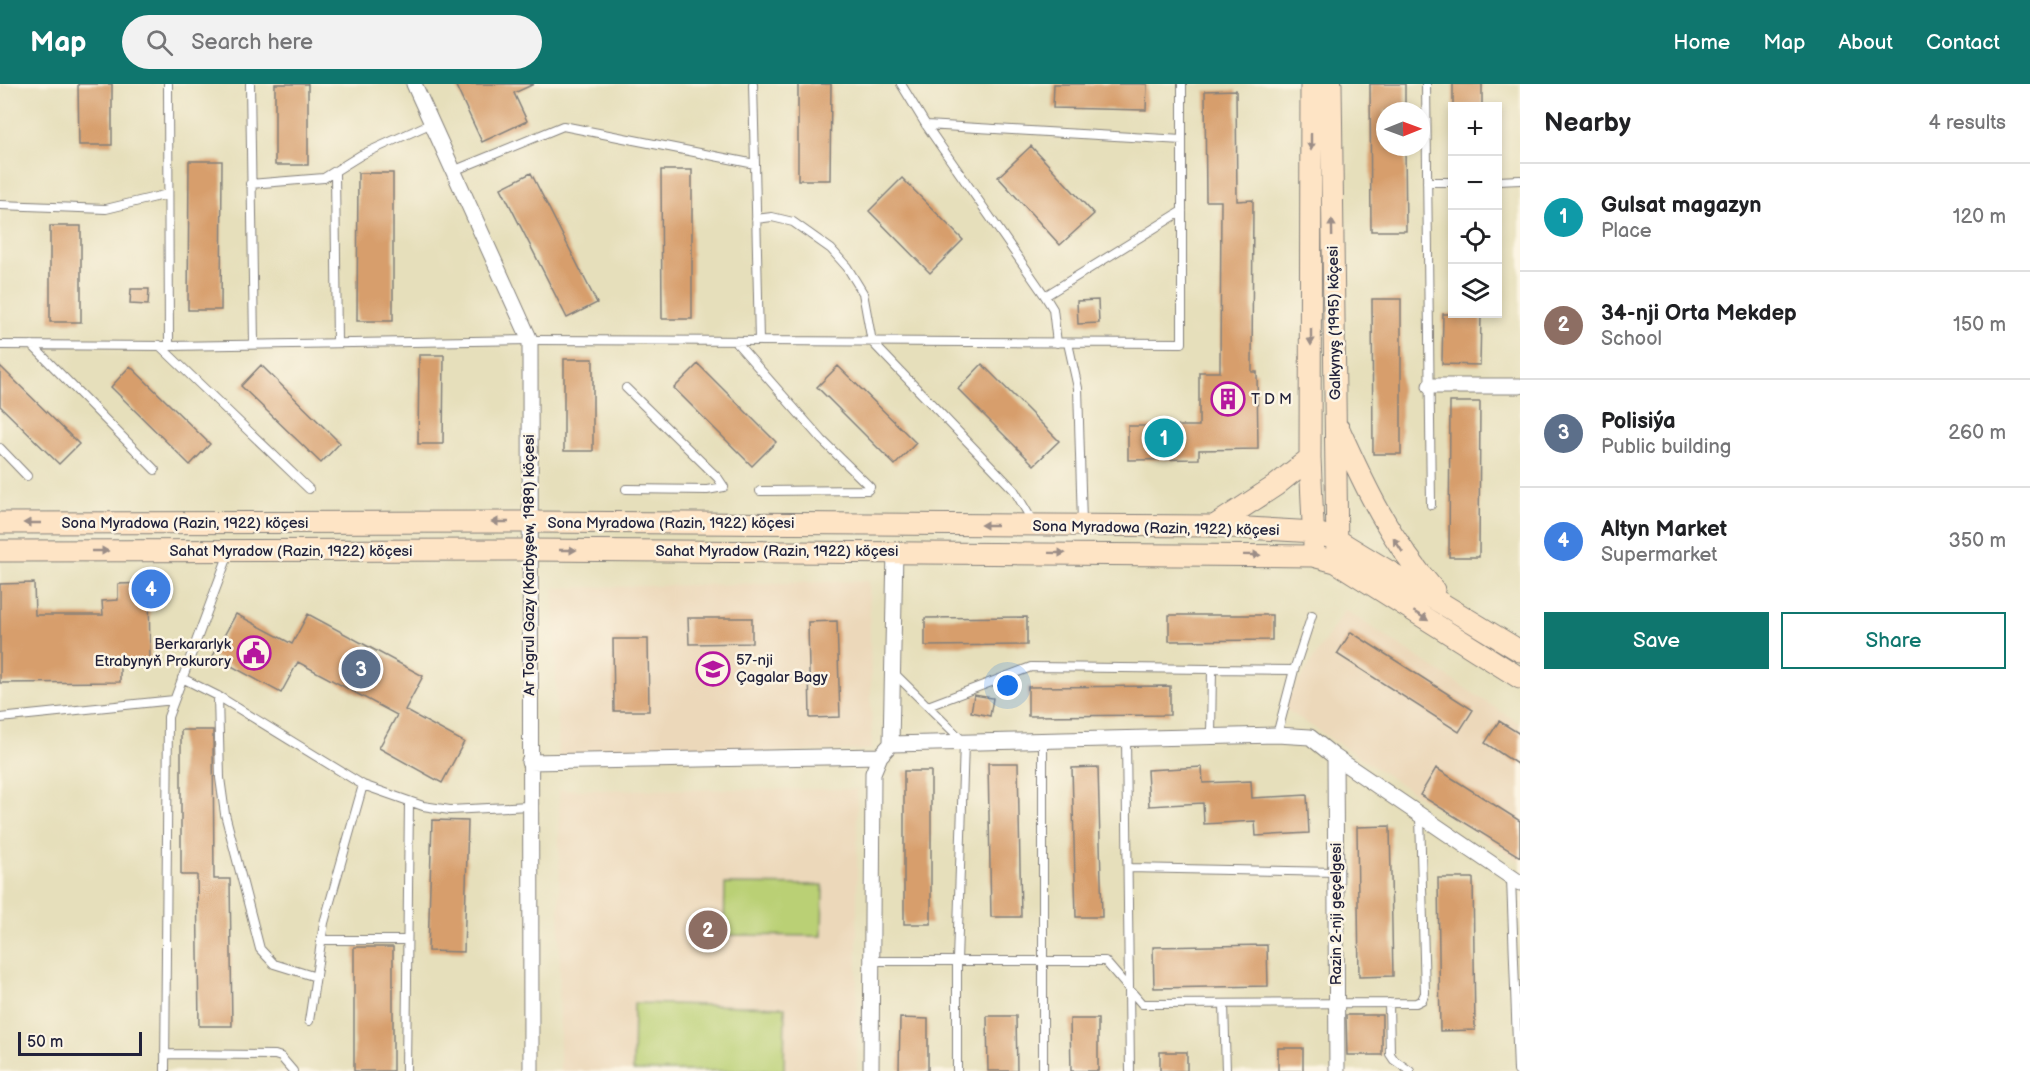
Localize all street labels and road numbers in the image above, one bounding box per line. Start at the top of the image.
street label: Galkynyş (1995) köçesi [1324,246,1345,400]
street label: Ar Togrul Gazy (Karbyşew, 1989) köçesi [520,434,539,696]
street label: Sona Myradowa (Razin, 1922) köçesi [61,514,309,533]
street label: Sona Myradowa (Razin, 1922) köçesi [547,514,795,533]
street label: Sona Myradowa (Razin, 1922) köçesi [1032,517,1280,540]
street label: Sahat Myradow (Razin, 1922) köçesi [169,542,413,561]
street label: Sahat Myradow (Razin, 1922) köçesi [655,542,899,561]
street label: Razin 2-nji geçelgesi [1327,843,1346,985]

